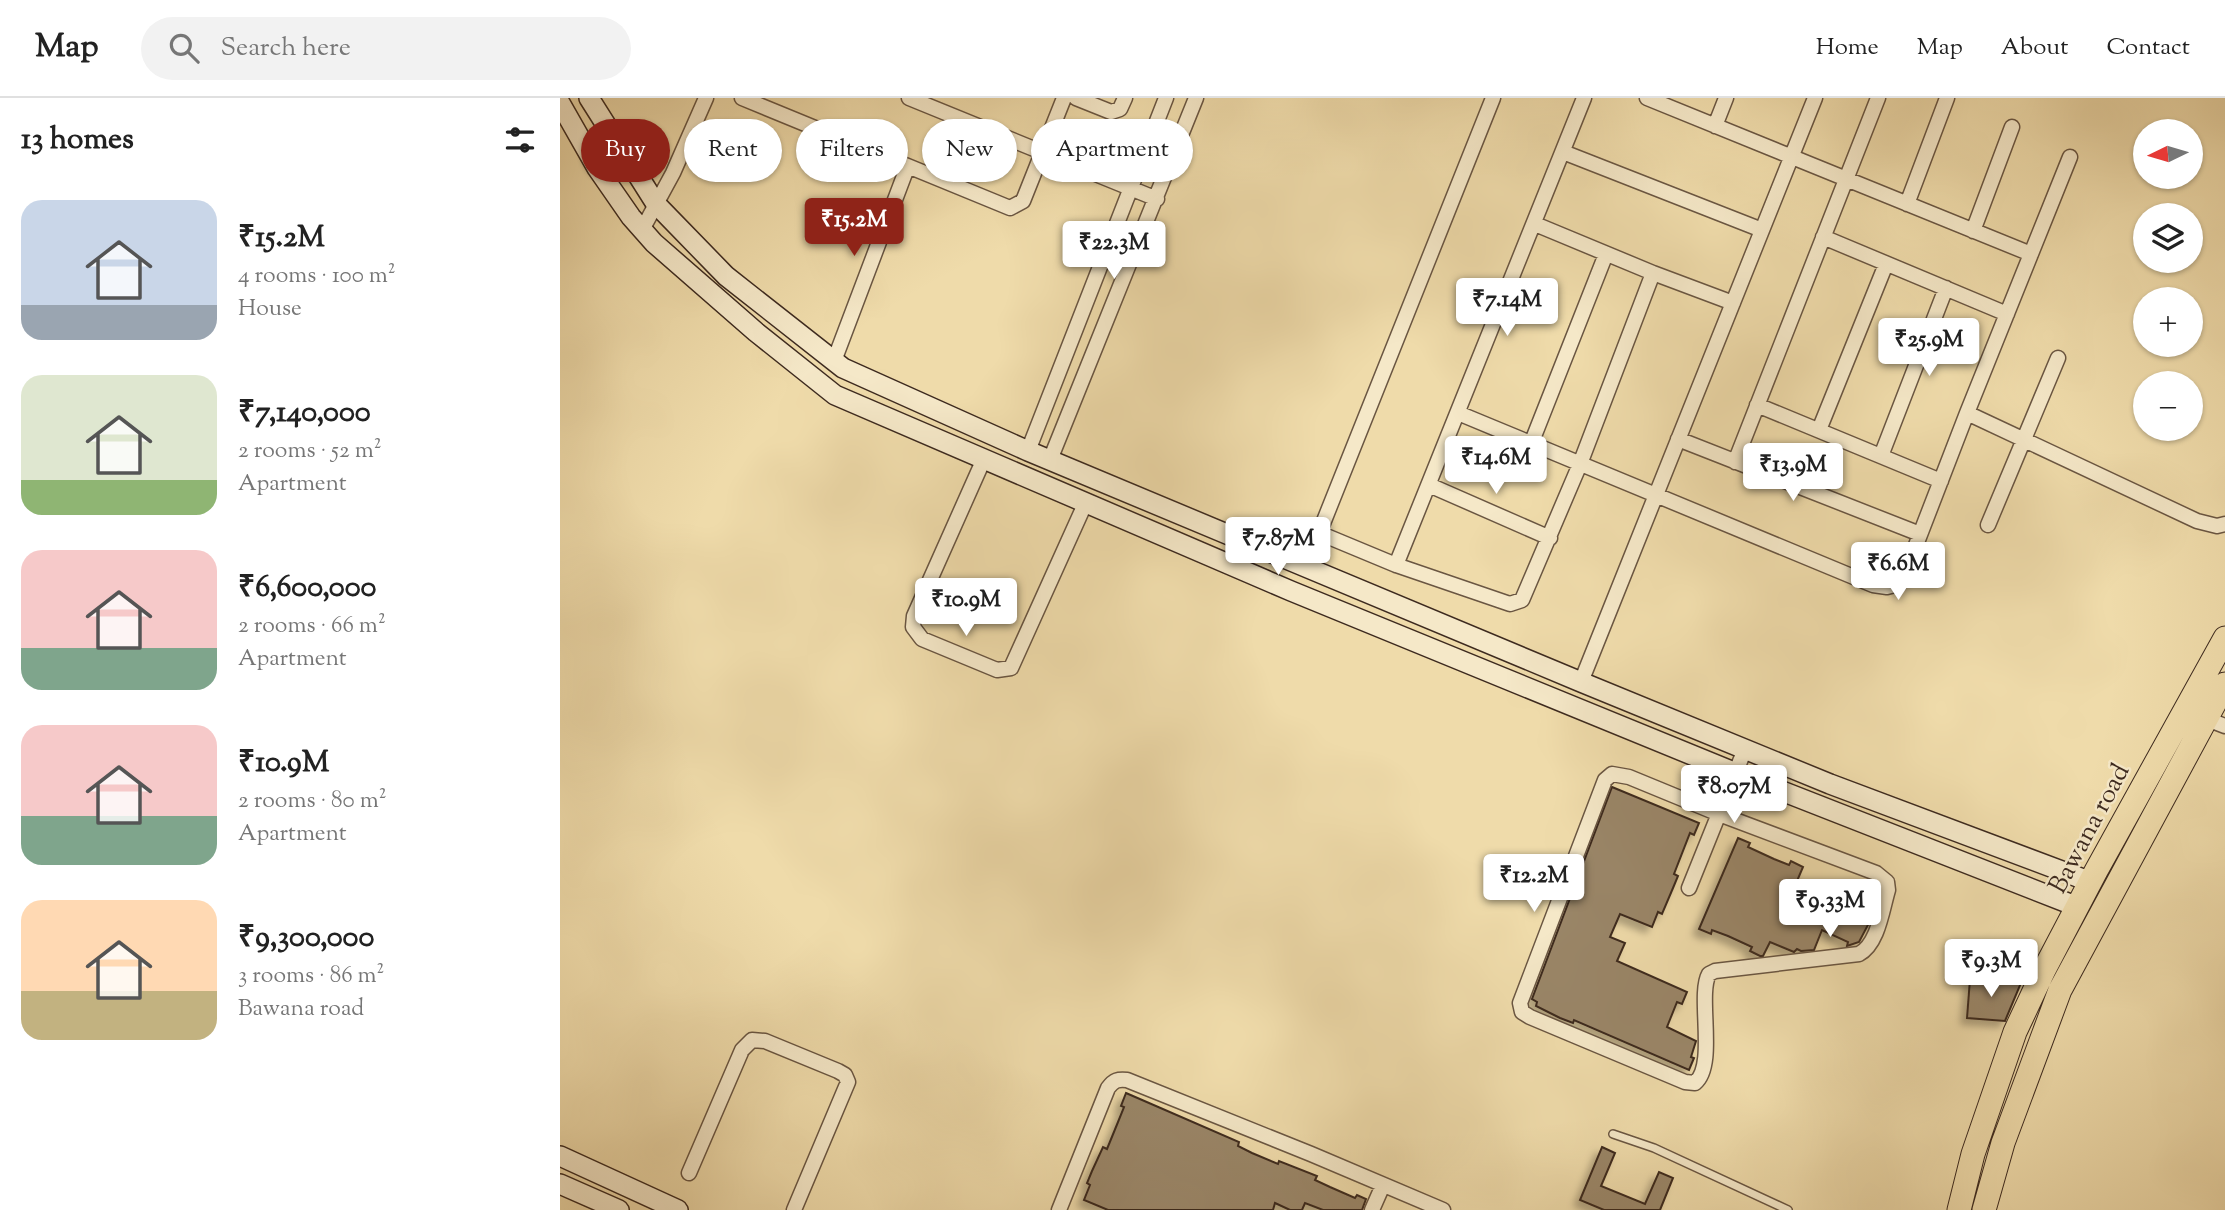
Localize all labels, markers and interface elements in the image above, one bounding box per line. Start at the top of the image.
search box [141,17,631,80]
text: Map [35,24,99,72]
icon: search [165,29,203,67]
text: Search here [221,30,351,67]
text: Home [1816,31,1879,65]
text: Map [1917,31,1963,65]
text: About [2001,31,2068,65]
text: Contact [2106,31,2190,65]
text: 13 homes [21,119,134,162]
chip: Buy [581,119,670,182]
chip: Rent [684,119,782,182]
chip: Filters [796,119,908,182]
chip: New [922,119,1017,182]
chip: Apartment [1031,119,1193,182]
north arrow [2133,119,2203,189]
map controls [2133,119,2203,441]
icon: filters [501,121,539,159]
pin: ₹15.2M [797,198,911,258]
button: layers [2133,203,2203,273]
text: ₹15.2M [821,204,887,237]
text: ₹15.2M [238,217,325,260]
pin: ₹22.3M [1057,222,1171,281]
text: ₹22.3M [1079,227,1149,260]
icon: home [77,228,161,312]
text: 4 rooms · 100 m² [238,260,396,293]
pin: ₹7.14M [1450,278,1564,338]
text: ₹7.14M [1472,284,1542,317]
button: + [2133,287,2203,357]
text: House [238,293,302,326]
pin: ₹25.9M [1872,318,1986,378]
text: ₹25.9M [1894,324,1964,357]
button: − [2133,371,2203,441]
text: ₹7,140,000 [238,392,371,435]
icon: home [77,403,161,487]
text: 2 rooms · 52 m² [238,435,381,468]
pin: ₹14.6M [1439,436,1553,496]
text: ₹14.6M [1461,442,1531,475]
pin: ₹13.9M [1736,444,1850,503]
text: ₹13.9M [1759,449,1827,482]
text: Apartment [238,468,347,501]
pin: ₹7.87M [1221,518,1335,577]
text: ₹7.87M [1241,523,1315,556]
pin: ₹6.6M [1849,542,1947,602]
text: ₹6.6M [1867,548,1929,581]
text: ₹6,600,000 [238,567,376,610]
icon: home [77,578,161,662]
pin: ₹10.9M [909,578,1023,638]
text: ₹10.9M [931,584,1001,617]
text: 2 rooms · 66 m² [238,610,386,643]
text: Apartment [238,643,347,676]
text: ₹10.9M [238,742,329,785]
icon: home [77,753,161,837]
street label: Bawana road [2040,757,2140,901]
pin: ₹8.07M [1677,766,1791,825]
text: ₹8.07M [1697,771,1771,804]
text: 2 rooms · 80 m² [238,785,386,818]
text: Apartment [238,818,347,851]
pin: ₹12.2M [1477,854,1591,914]
text: ₹12.2M [1499,860,1569,893]
pin: ₹9.33M [1773,880,1887,939]
text: ₹9.33M [1795,885,1865,918]
text: ₹9,300,000 [238,917,374,960]
icon: home [77,928,161,1012]
pin: ₹9.3M [1942,940,2040,999]
text: ₹9.3M [1961,945,2021,978]
text: 3 rooms · 86 m² [238,960,384,993]
text: Bawana road [238,993,364,1026]

